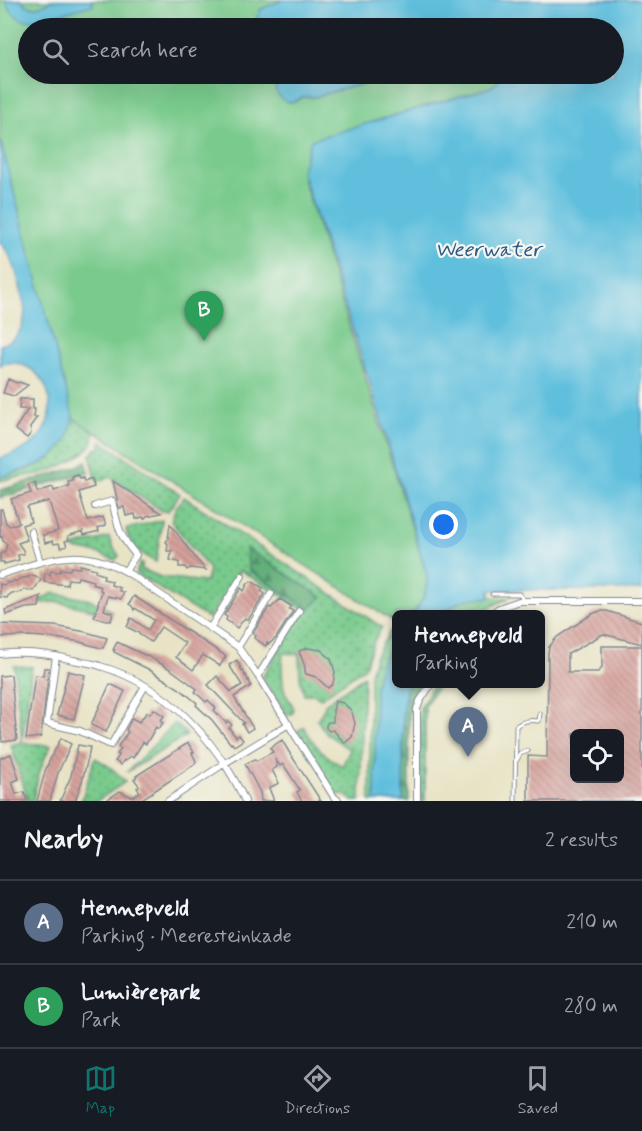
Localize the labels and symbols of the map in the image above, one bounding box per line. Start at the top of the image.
water label: Weerwater [435,236,544,264]
pin: B [184,292,224,341]
your location [429,510,458,539]
pin: A [448,708,488,757]

